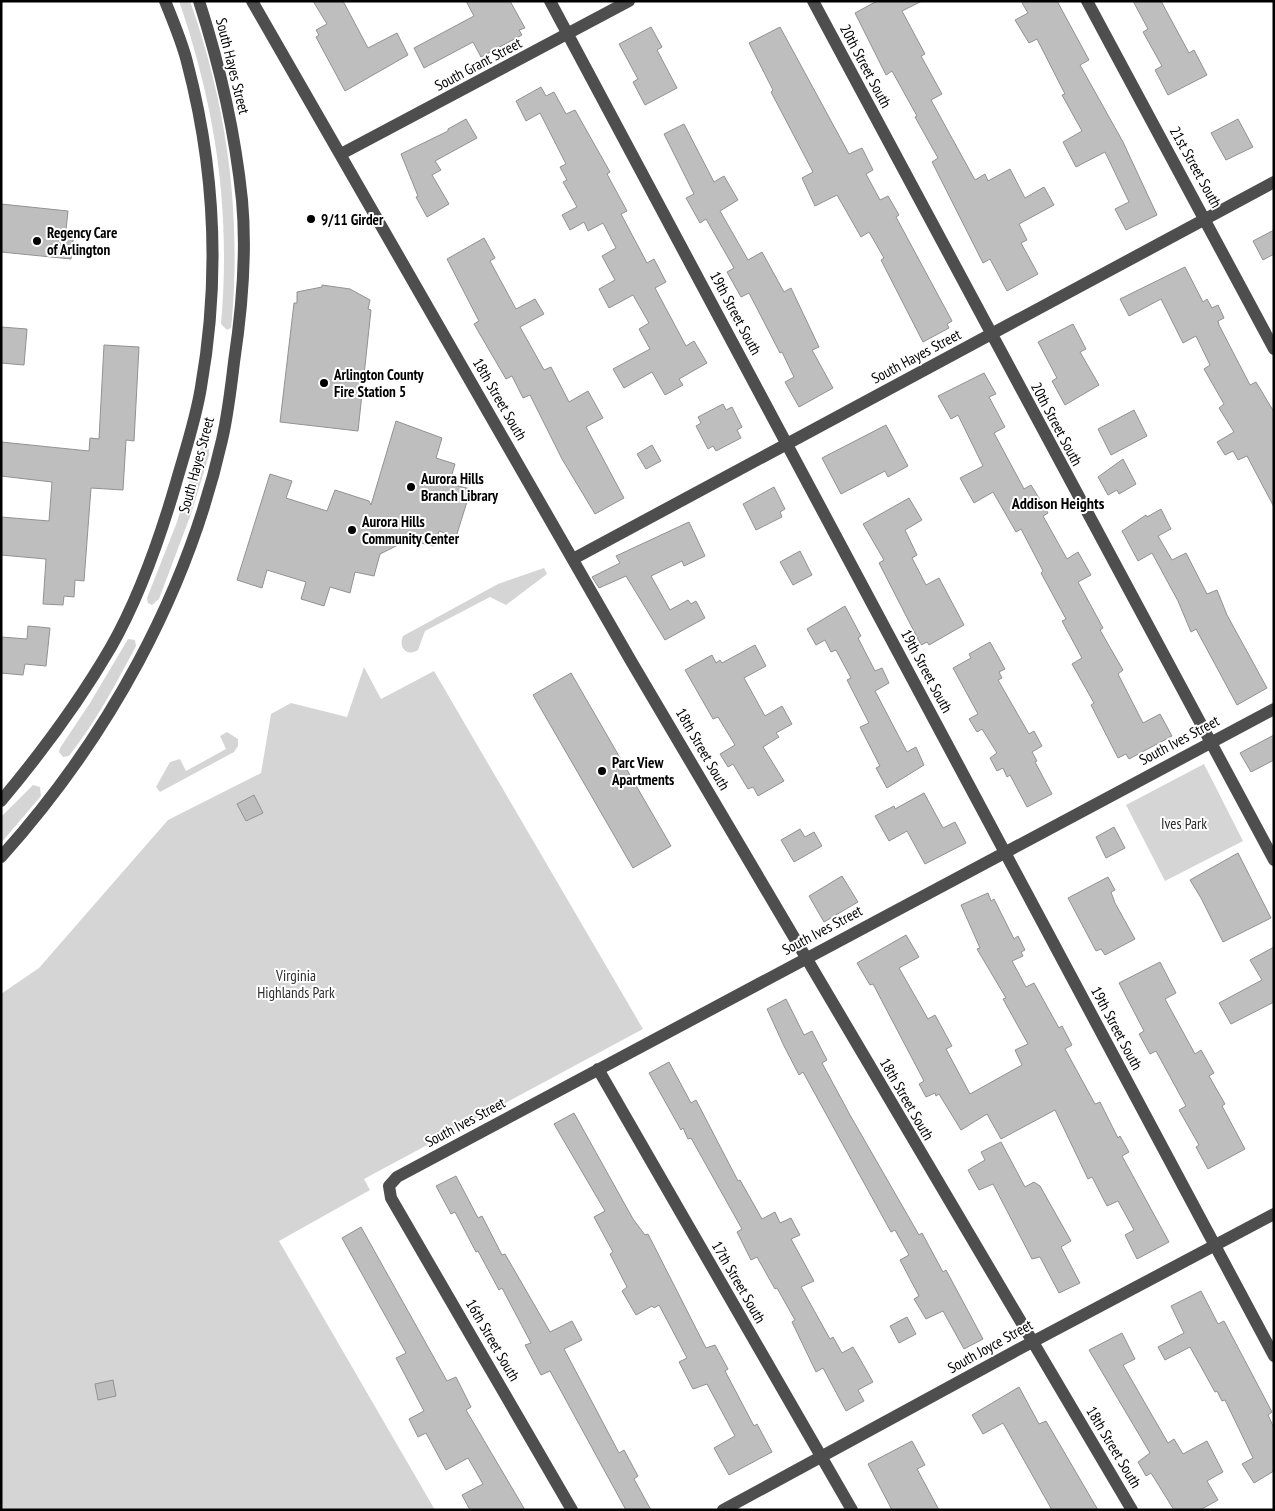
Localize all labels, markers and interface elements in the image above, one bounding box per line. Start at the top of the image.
street label: South Hayes Street [212,16,254,116]
street label: 20th Street South [836,21,896,111]
street label: South Grant Street [431,33,525,95]
street label: 21st Street South [1166,123,1226,211]
place label: 9/11 Girder [321,210,384,229]
marker: 9/11 Girder [305,213,317,225]
place label: Regency Care of Arlington [47,223,117,259]
marker: Regency Care of Arlington [31,235,43,247]
street label: 19th Street South [706,268,766,358]
street label: South Hayes Street [868,324,964,388]
street label: 18th Street South [469,355,531,443]
place label: Arlington County Fire Station 5 [333,365,425,401]
marker: Arlington County Fire Station 5 [318,377,330,389]
street label: 20th Street South [1027,379,1087,469]
street label: South Hayes Street [174,415,218,515]
place label: Aurora Hills Branch Library [420,469,499,505]
marker: Aurora Hills Branch Library [405,481,417,493]
district label: Addison Heights [1011,493,1105,513]
place label: Aurora Hills Community Center [361,512,460,548]
marker: Aurora Hills Community Center [346,524,358,536]
street label: 19th Street South [897,626,957,716]
street label: 18th Street South [672,705,734,793]
street label: South Ives Street [1136,711,1222,769]
place label: Parc View Apartments [611,753,674,789]
marker: Parc View Apartments [596,765,608,777]
park label: Ives Park [1161,814,1207,833]
street label: South Ives Street [779,901,865,959]
park label: Virginia Highlands Park [257,966,335,1002]
street label: 19th Street South [1087,983,1147,1073]
street label: 18th Street South [876,1055,938,1143]
street label: South Ives Street [422,1093,508,1151]
street label: 17th Street South [708,1238,770,1326]
street label: 16th Street South [462,1296,524,1384]
street label: South Joyce Street [944,1315,1036,1377]
street label: 18th Street South [1082,1403,1146,1491]

